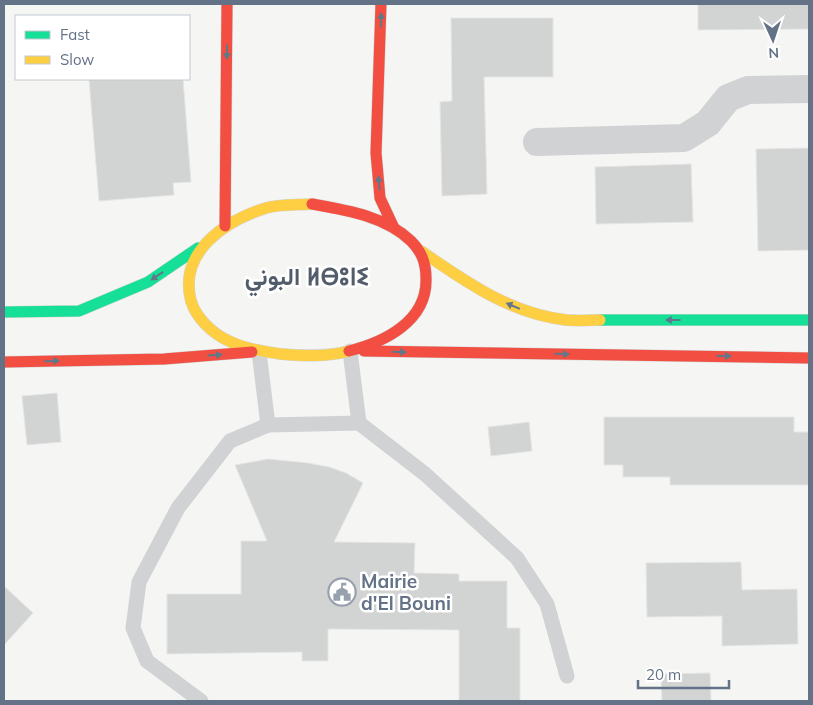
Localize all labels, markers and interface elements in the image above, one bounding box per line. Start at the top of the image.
one-way arrow [377,12,385,28]
legend [15,15,190,80]
north arrow [748,15,798,65]
text: Fast [60,25,90,44]
text: N [768,44,779,62]
one-way arrow [223,45,231,61]
text: Slow [60,50,94,69]
one-way arrow [374,175,382,191]
district label: البوني ⵍⴱⵓⵏⵉ [245,261,369,297]
one-way arrow [151,271,164,280]
one-way arrow [505,302,520,310]
one-way arrow [665,316,681,324]
one-way arrow [391,348,407,356]
one-way arrow [554,350,570,358]
one-way arrow [207,351,223,359]
one-way arrow [716,352,732,360]
one-way arrow [45,357,61,365]
place label: Mairie d'El Bouni [361,569,451,615]
public building icon: Mairie d'El Bouni [327,577,357,607]
scale bar [638,658,729,690]
text: 20 m [646,665,681,684]

